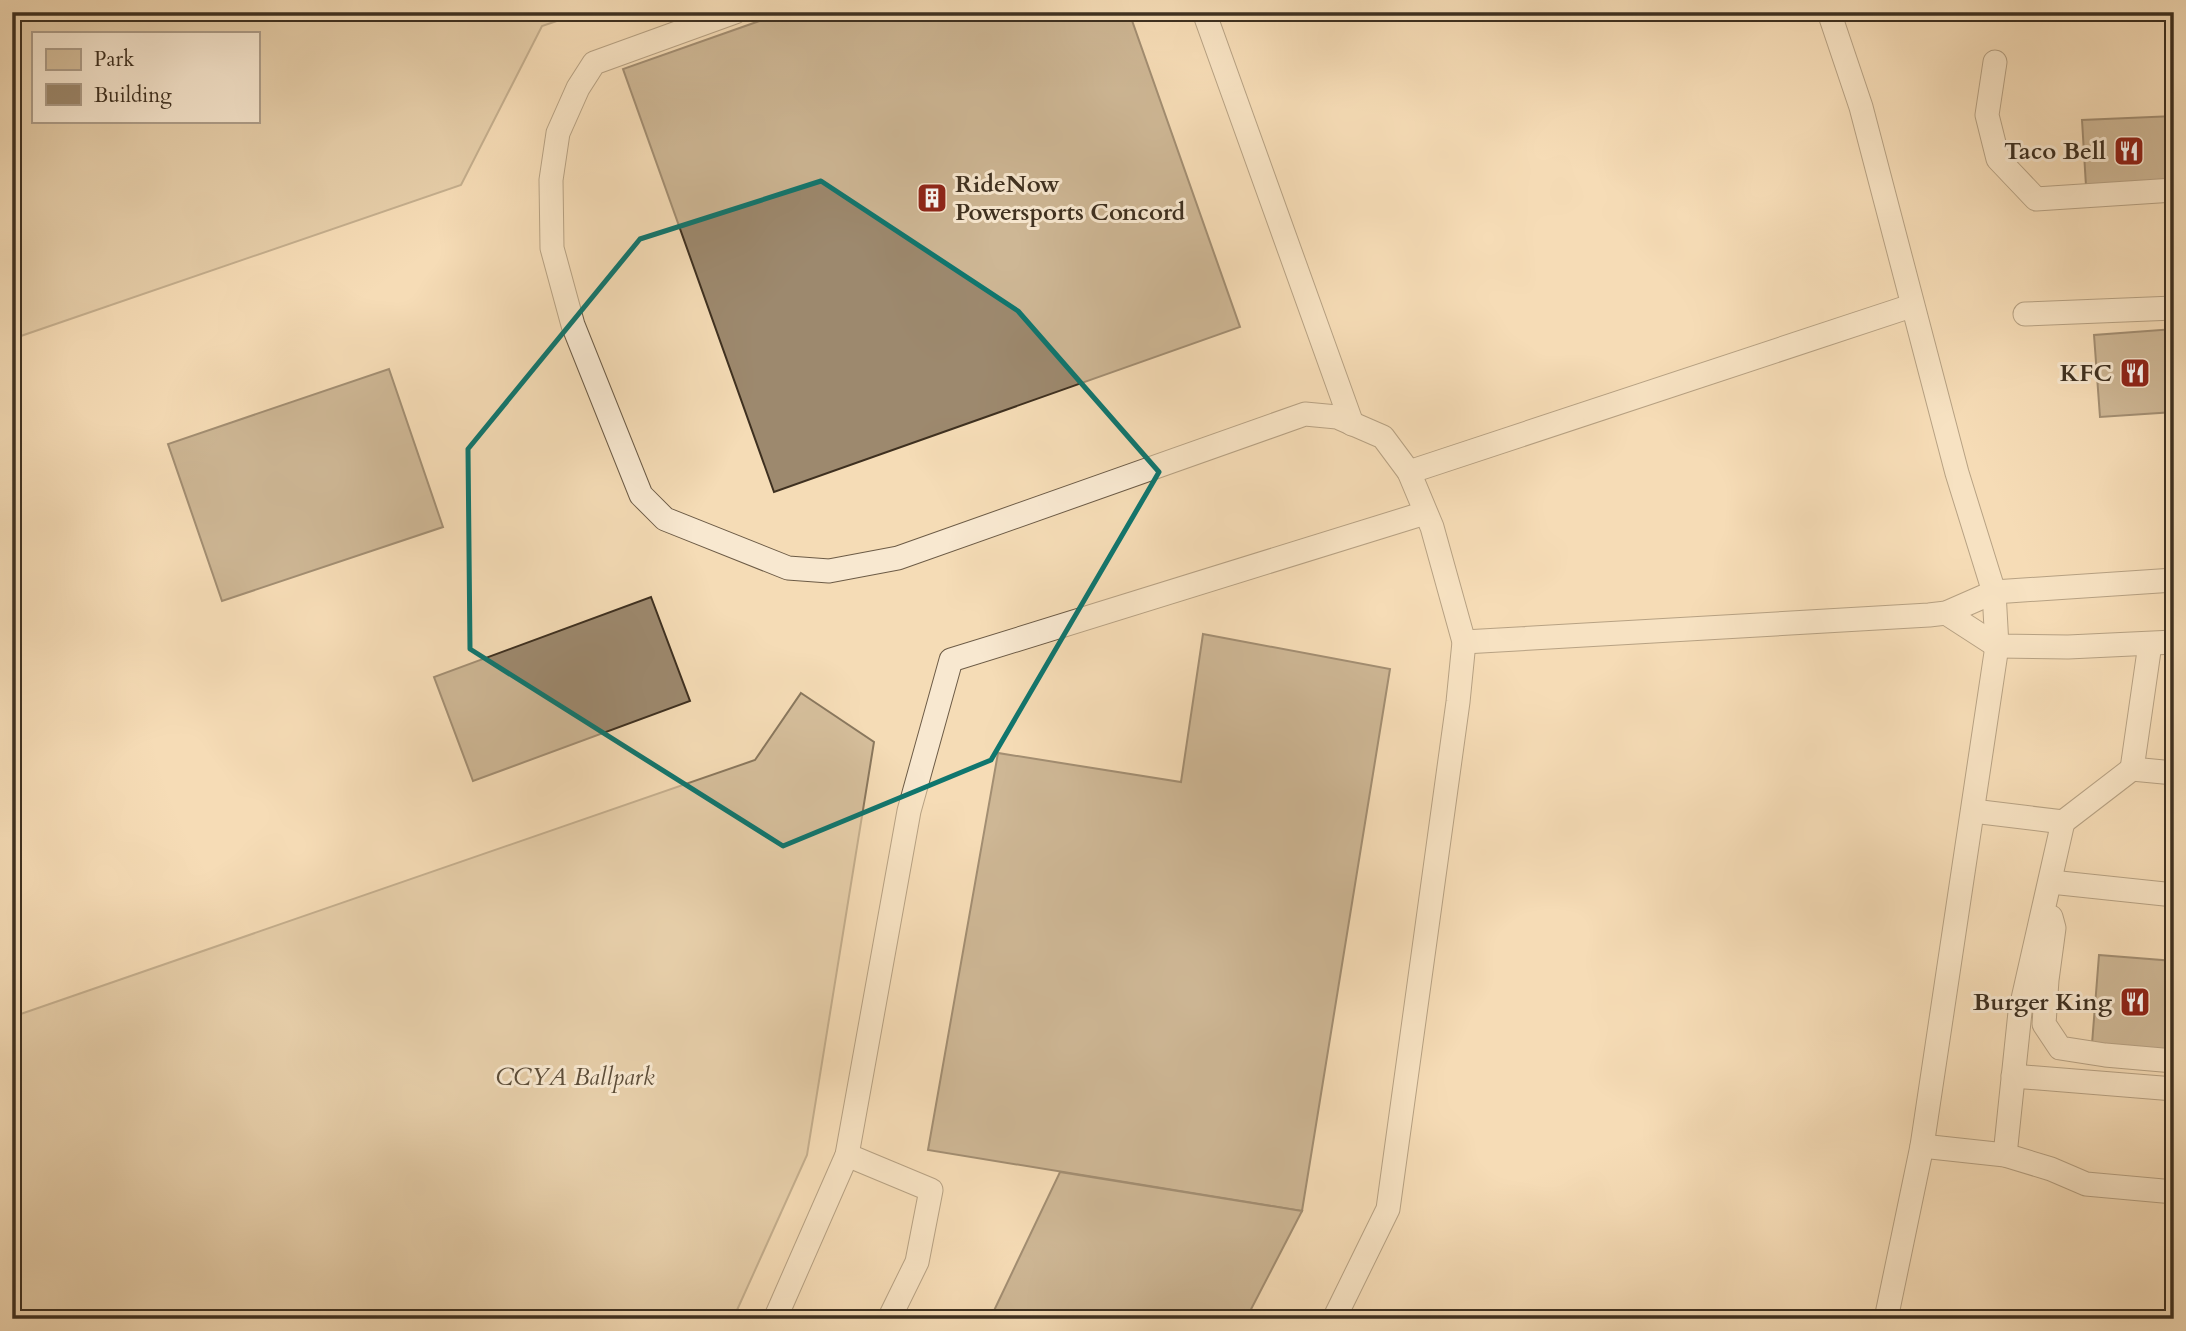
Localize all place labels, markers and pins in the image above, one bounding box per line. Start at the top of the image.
restaurant icon: Taco Bell [2112,134,2146,168]
place label: Taco Bell [2004,135,2106,168]
place label: RideNow Powersports Concord [955,168,1186,229]
building icon: RideNow Powersports Concord [915,181,949,215]
restaurant icon: KFC [2118,356,2152,390]
place label: KFC [2060,357,2112,390]
restaurant icon: Burger King [2118,985,2152,1019]
place label: Burger King [1973,986,2113,1019]

